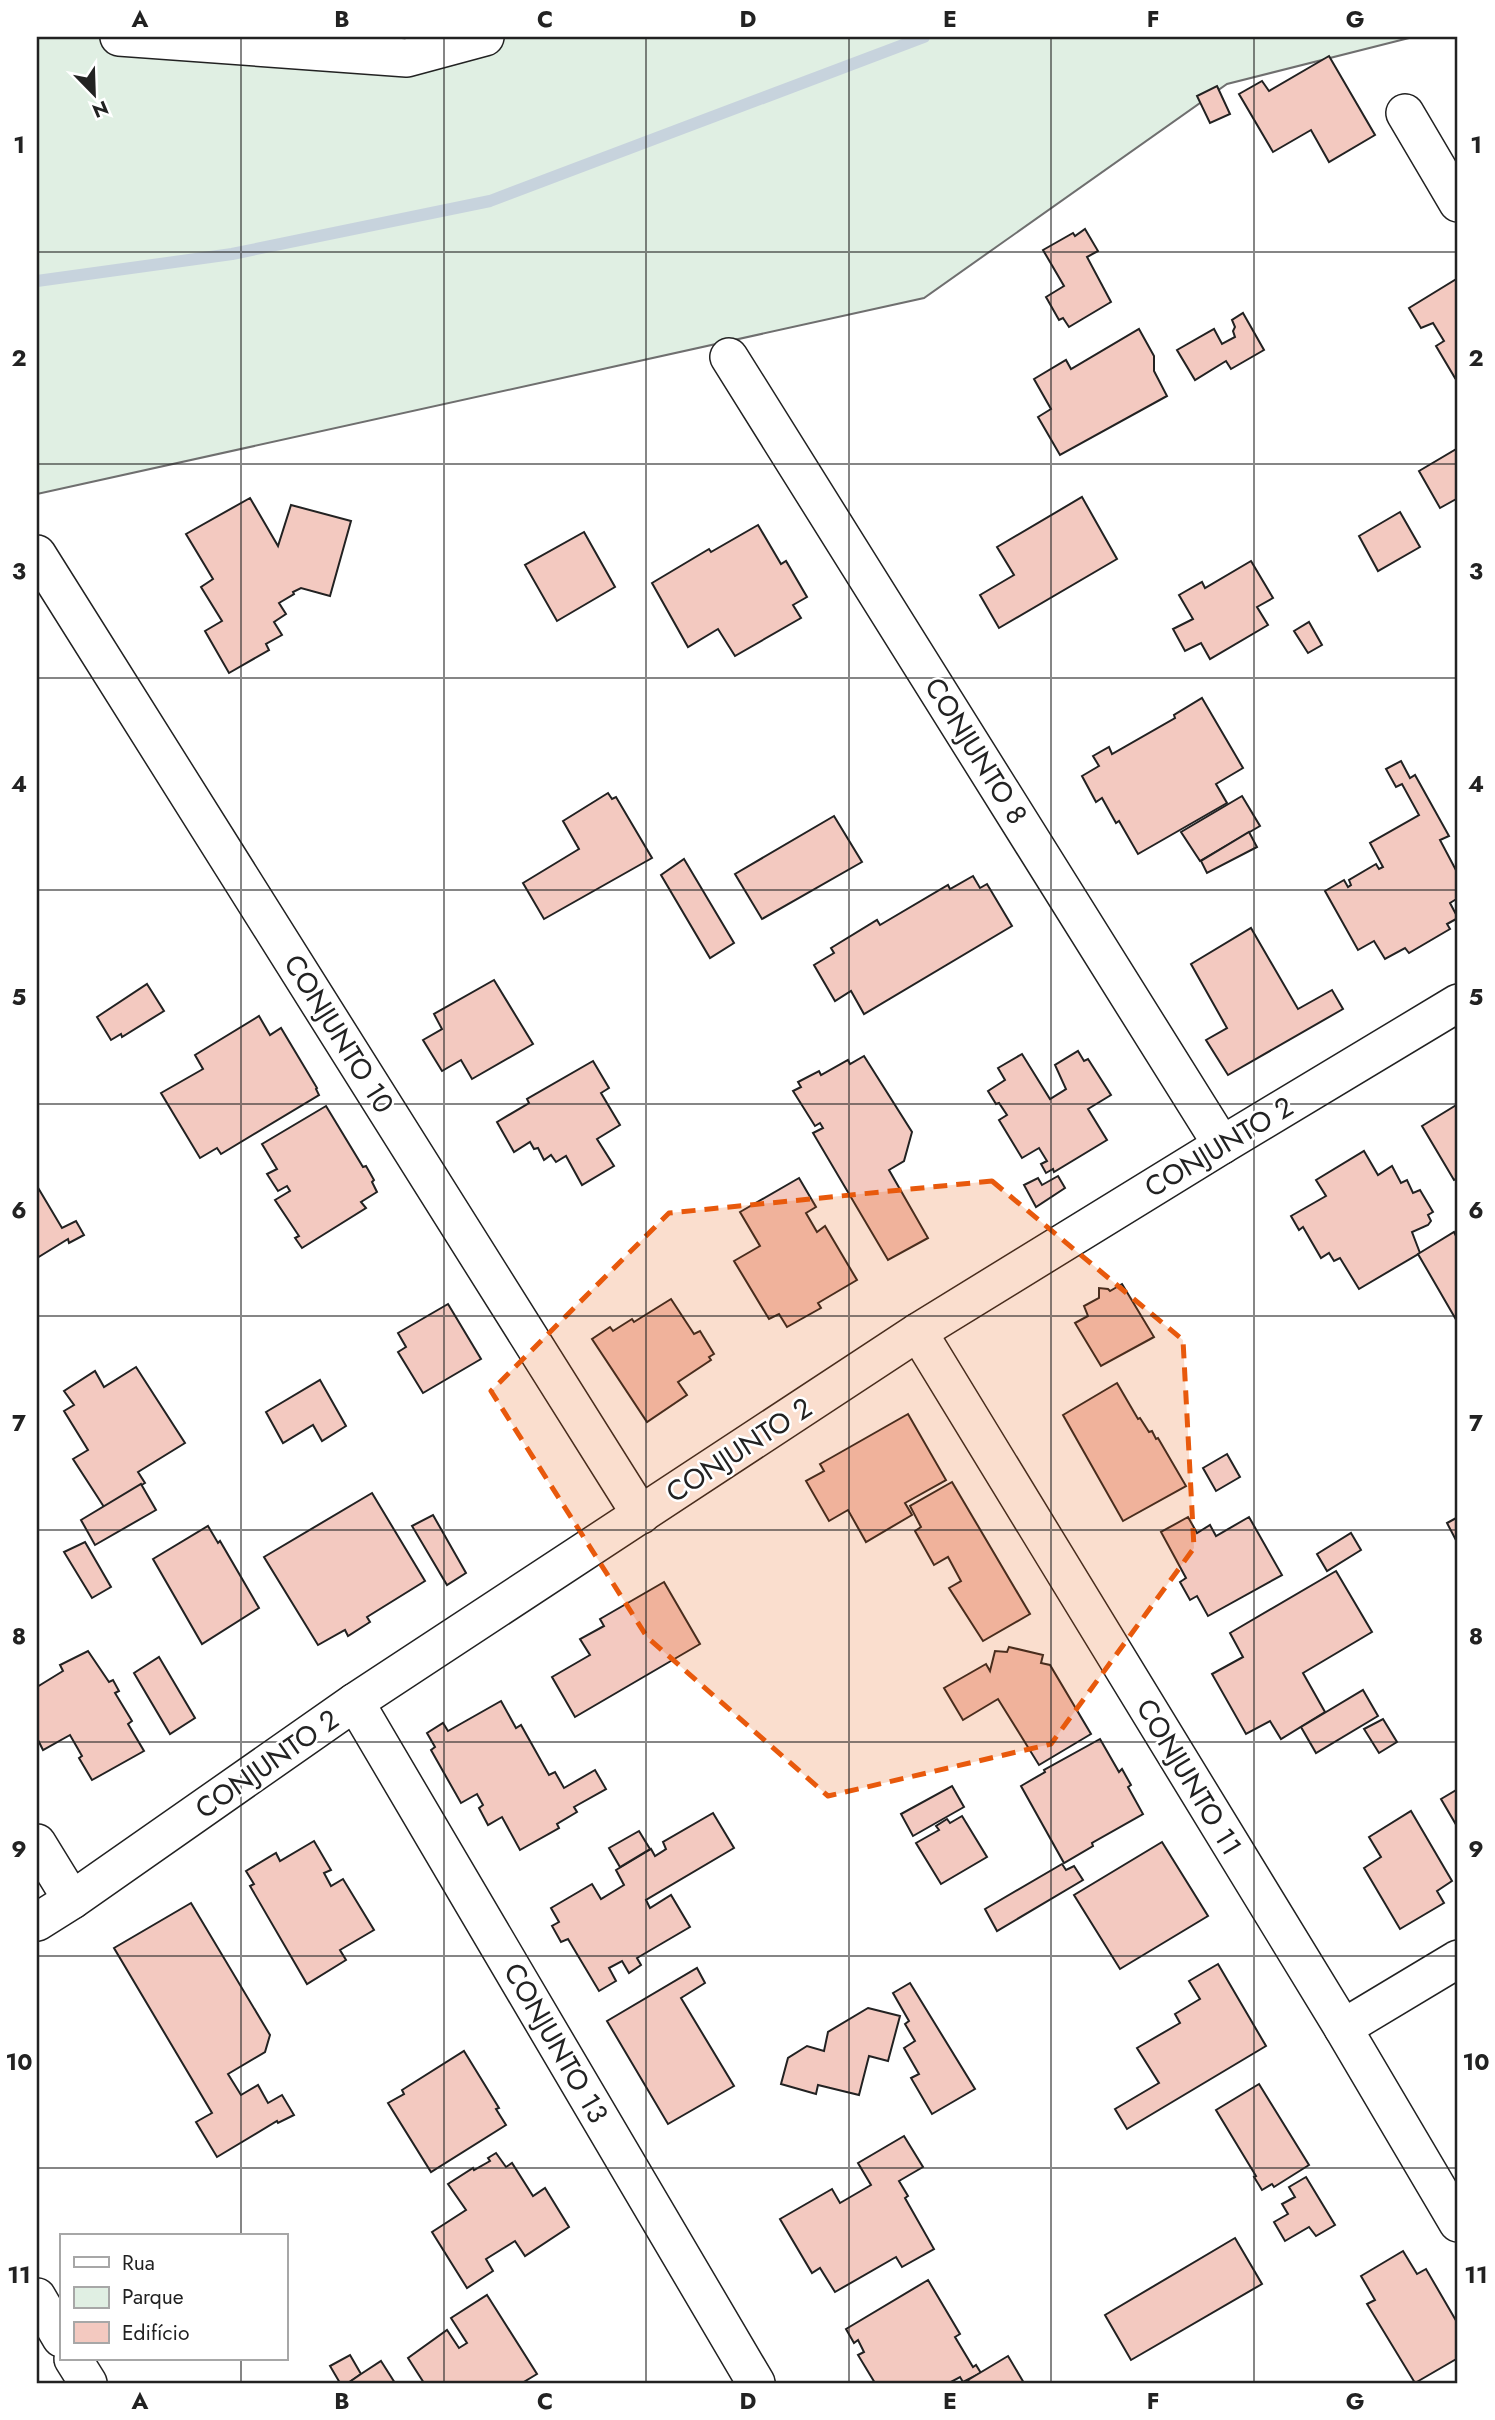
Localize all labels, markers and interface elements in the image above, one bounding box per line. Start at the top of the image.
text: A [131,2,149,36]
text: B [334,2,350,36]
text: C [537,2,553,36]
text: D [740,2,757,36]
text: E [943,2,957,36]
text: F [1147,2,1159,36]
text: G [1346,2,1364,36]
north arrow [60,60,130,130]
text: N [88,94,113,125]
text: 1 [13,128,25,162]
text: 1 [1470,128,1482,162]
text: 2 [11,341,27,375]
text: 2 [1468,341,1484,375]
text: 3 [12,554,26,588]
text: 3 [1469,554,1483,588]
street label: CONJUNTO 8 [915,670,1037,832]
text: 4 [11,767,27,801]
text: 4 [1468,767,1484,801]
street label: CONJUNTO 10 [274,947,404,1121]
text: 5 [12,980,26,1014]
text: 5 [1469,980,1483,1014]
street label: CONJUNTO 2 [1137,1086,1301,1208]
text: 6 [11,1193,27,1227]
text: 6 [1468,1193,1484,1227]
street label: CONJUNTO 2 [658,1387,820,1513]
text: 7 [12,1406,26,1440]
text: 7 [1469,1406,1483,1440]
text: 8 [12,1619,26,1653]
text: 8 [1469,1619,1483,1653]
street label: CONJUNTO 11 [1126,1691,1252,1863]
street label: CONJUNTO 2 [187,1699,347,1829]
text: 9 [11,1832,27,1866]
text: 9 [1468,1832,1484,1866]
street label: CONJUNTO 13 [494,1955,618,2131]
text: 10 [6,2045,32,2079]
text: 10 [1463,2045,1489,2079]
legend [60,2234,287,2360]
text: Rua [122,2248,155,2278]
text: 11 [7,2258,31,2292]
text: 11 [1464,2258,1488,2292]
text: Parque [122,2282,184,2312]
text: Edifício [122,2318,189,2348]
text: A [131,2384,149,2418]
text: B [334,2384,350,2418]
text: C [537,2384,553,2418]
text: D [740,2384,757,2418]
text: E [943,2384,957,2418]
text: F [1147,2384,1159,2418]
text: G [1346,2384,1364,2418]

